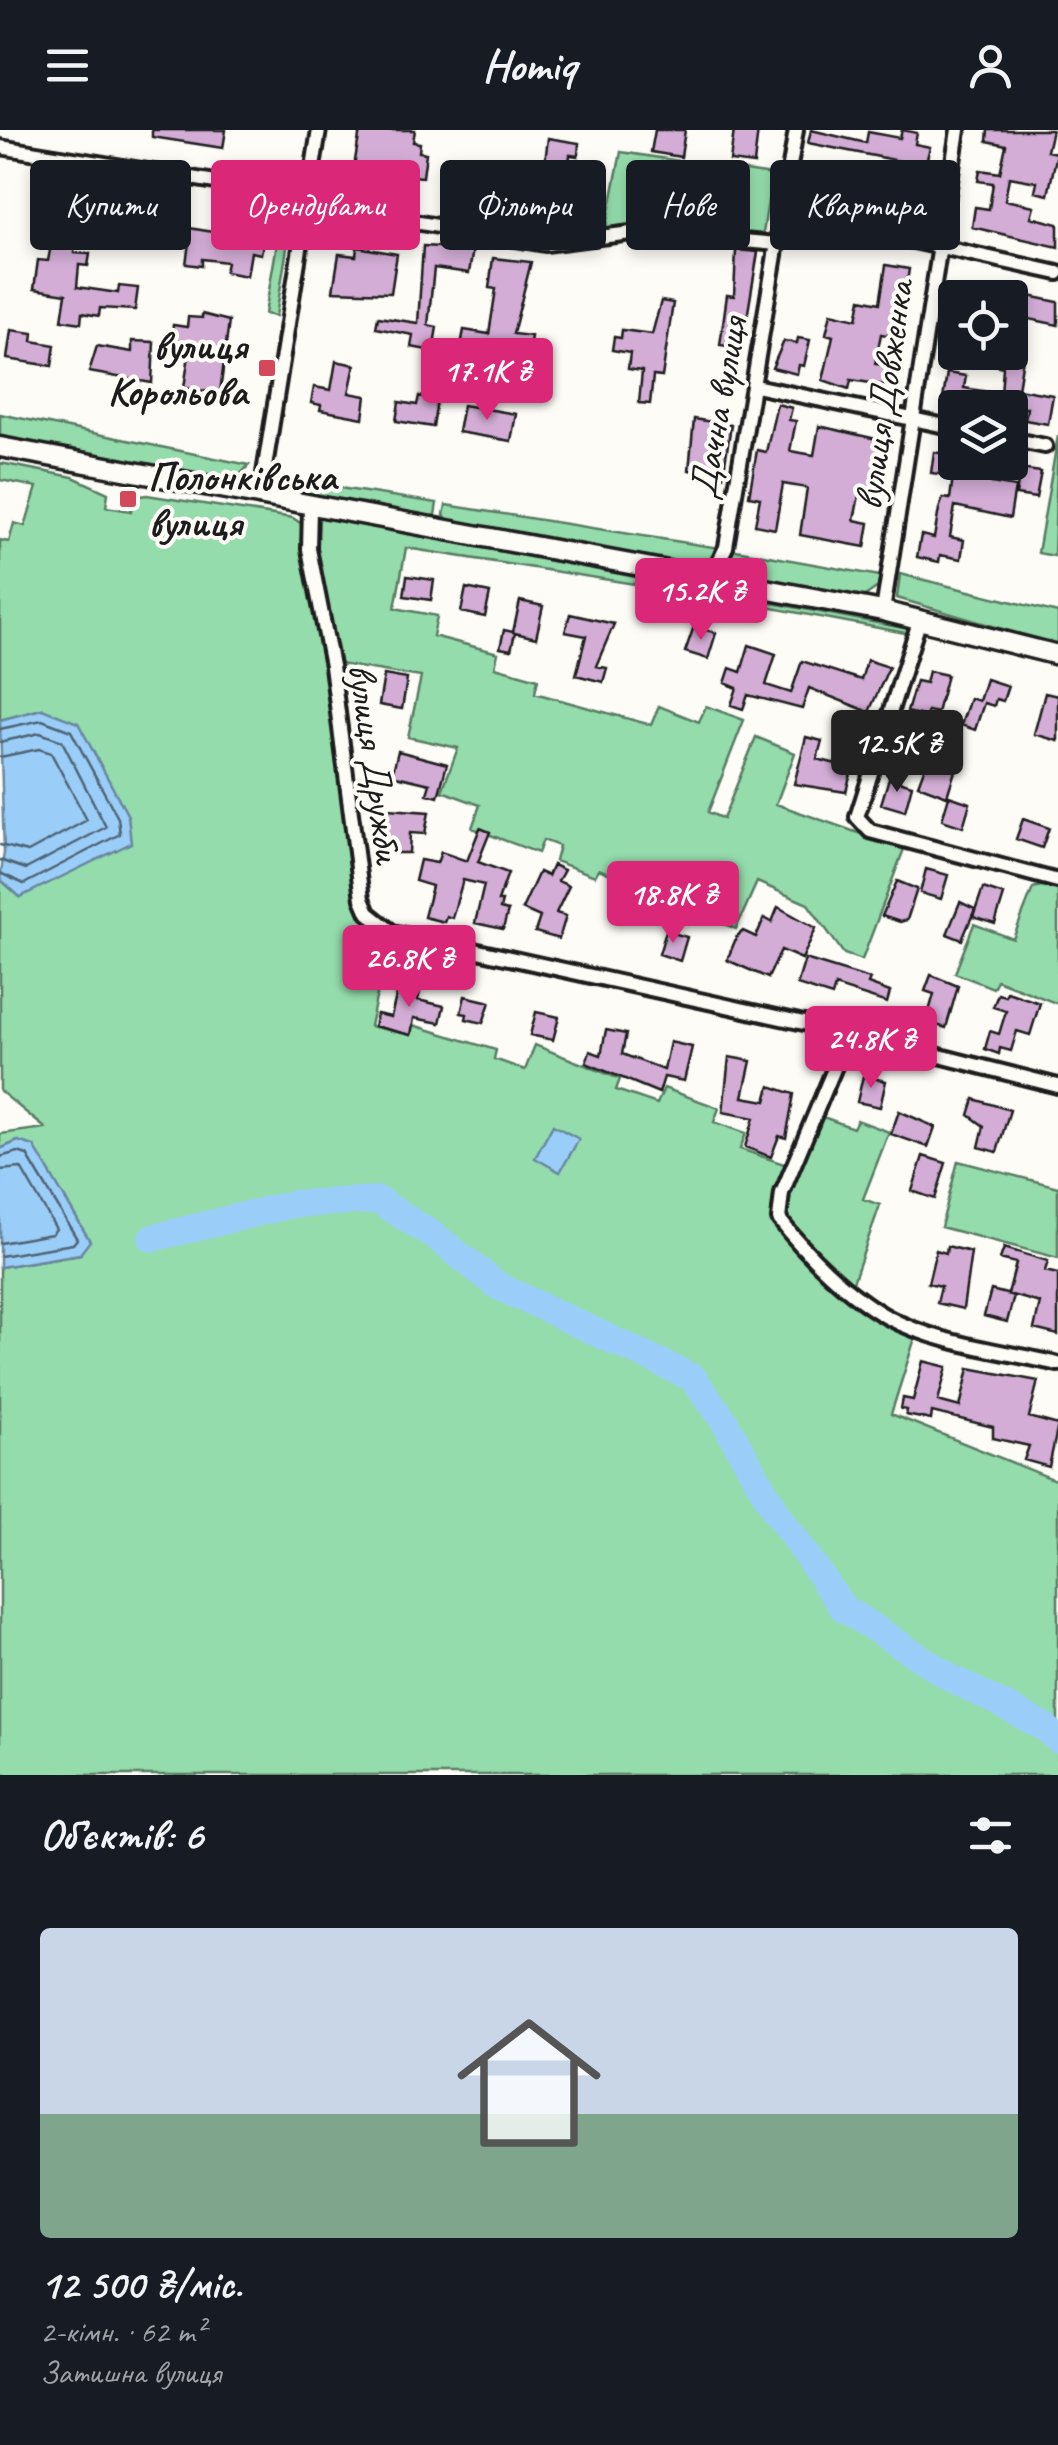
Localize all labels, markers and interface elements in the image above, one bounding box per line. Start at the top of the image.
text: Homiq [482,37,576,94]
icon: menu [40,38,95,93]
icon: person [963,38,1018,93]
chip: Купити [30,160,191,250]
chip: Орендувати [211,160,420,250]
chip: Фільтри [440,160,606,250]
chip: Нове [626,160,750,250]
chip: Квартира [770,160,960,250]
street label: вулиця Довженка [843,274,925,513]
map controls [938,280,1028,480]
button: locate [938,280,1028,370]
street label: Дачна вулиця [677,311,759,503]
place label: вулиця Корольова [108,321,250,417]
pin: 17.1K ₴ [395,338,579,423]
text: 17.1K ₴ [443,350,531,391]
marker: вулиця Корольова [256,357,278,379]
button: layers [938,390,1028,480]
place label: Полонківська вулиця [148,452,339,548]
marker: Полонківська вулиця [117,488,139,510]
pin: 15.2K ₴ [609,558,793,643]
text: 15.2K ₴ [657,570,745,611]
street label: вулиця Дружби [336,660,414,868]
pin: 12.5K ₴ [805,710,989,795]
text: 12.5K ₴ [853,722,941,763]
pin: 18.8K ₴ [581,861,765,946]
text: 18.8K ₴ [629,873,717,914]
pin: 26.8K ₴ [317,925,501,1010]
text: 26.8K ₴ [365,937,453,978]
pin: 24.8K ₴ [779,1006,963,1091]
text: 24.8K ₴ [827,1018,915,1059]
icon: filters [963,1808,1018,1863]
text: Об’єктів: 6 [40,1809,203,1862]
icon: home [439,1993,619,2173]
text: 12 500 ₴/міс. [40,2258,242,2311]
text: 2-кімн. · 62 m² [40,2311,205,2352]
text: Затишна вулиця [40,2352,221,2393]

